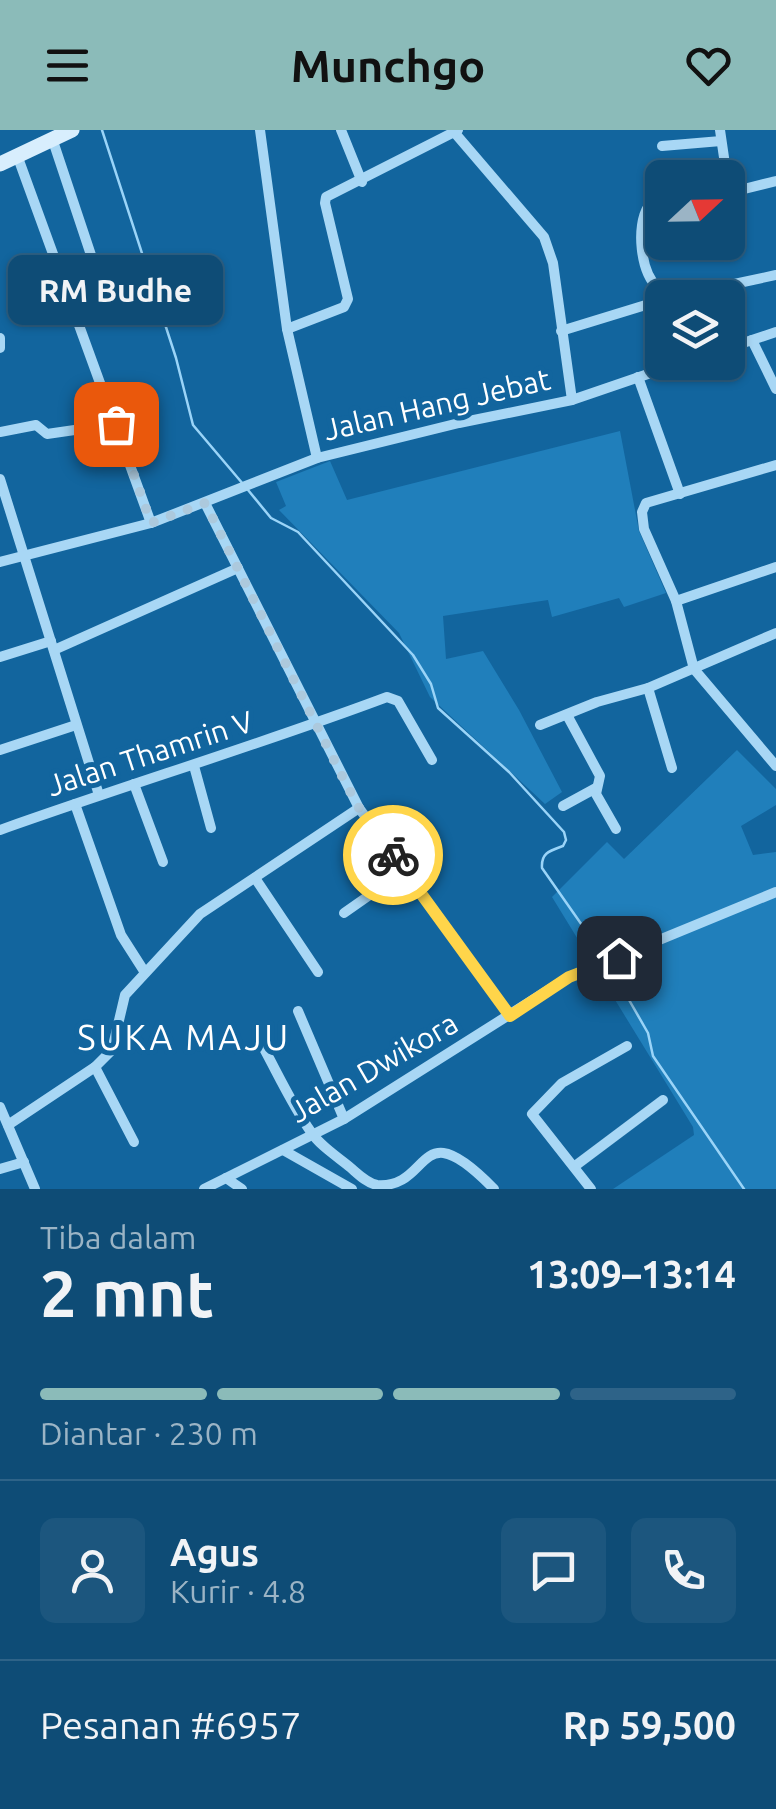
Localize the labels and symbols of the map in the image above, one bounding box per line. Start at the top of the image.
north arrow [645,160,745,260]
callout: RM Budhe [8,254,224,324]
street label: Jalan Hang Jebat [320,361,553,447]
pin [74,382,159,467]
street label: Jalan Thamrin V [43,704,257,802]
courier [343,805,443,905]
pin [577,916,662,1001]
street label: Jalan Dwikora [284,1005,463,1129]
district label: SUKA MAJU [77,1017,291,1057]

